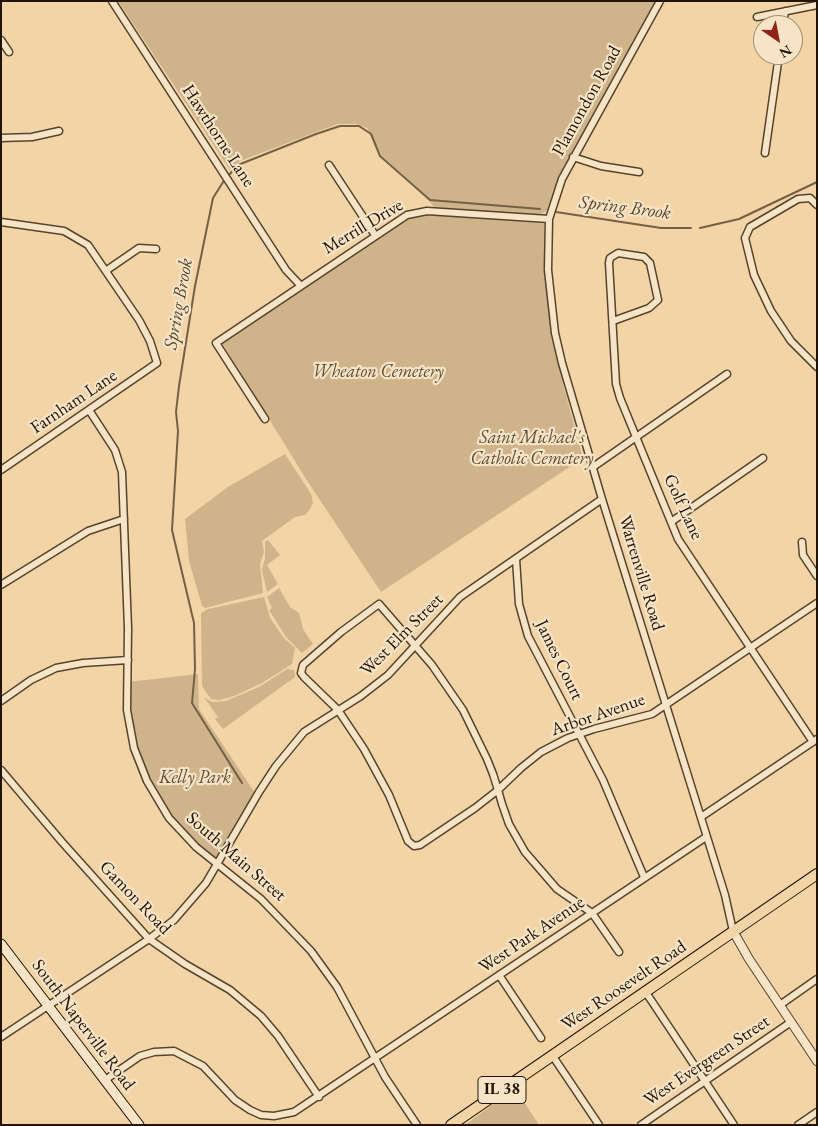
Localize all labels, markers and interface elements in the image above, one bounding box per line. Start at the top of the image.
north arrow [753,15,803,65]
text: N [776,41,795,62]
street label: Plamondon Road [548,42,626,160]
street label: Hawthorne Lane [177,81,259,191]
water label: Spring Brook [578,191,672,225]
street label: Merrill Drive [319,195,407,259]
water label: Spring Brook [160,257,198,351]
park label: Wheaton Cemetery [312,361,444,383]
street label: Farnham Lane [27,365,121,439]
park label: Saint Michael's Catholic Cemetery [470,427,594,469]
street label: Golf Lane [658,471,708,543]
street label: Warrenville Road [613,513,669,633]
street label: West Elm Street [356,589,448,681]
street label: James Court [530,616,588,704]
street label: Arbor Avenue [548,689,648,741]
park label: Kelly Park [159,767,231,789]
street label: South Main Street [182,808,290,906]
street label: Gamon Road [95,857,175,939]
street label: West Park Avenue [475,892,589,978]
street label: West Roosevelt Road [557,936,691,1036]
street label: South Naperville Road [27,955,139,1095]
street label: West Evergreen Street [640,1011,774,1111]
road number: IL 38 [478,1076,526,1104]

